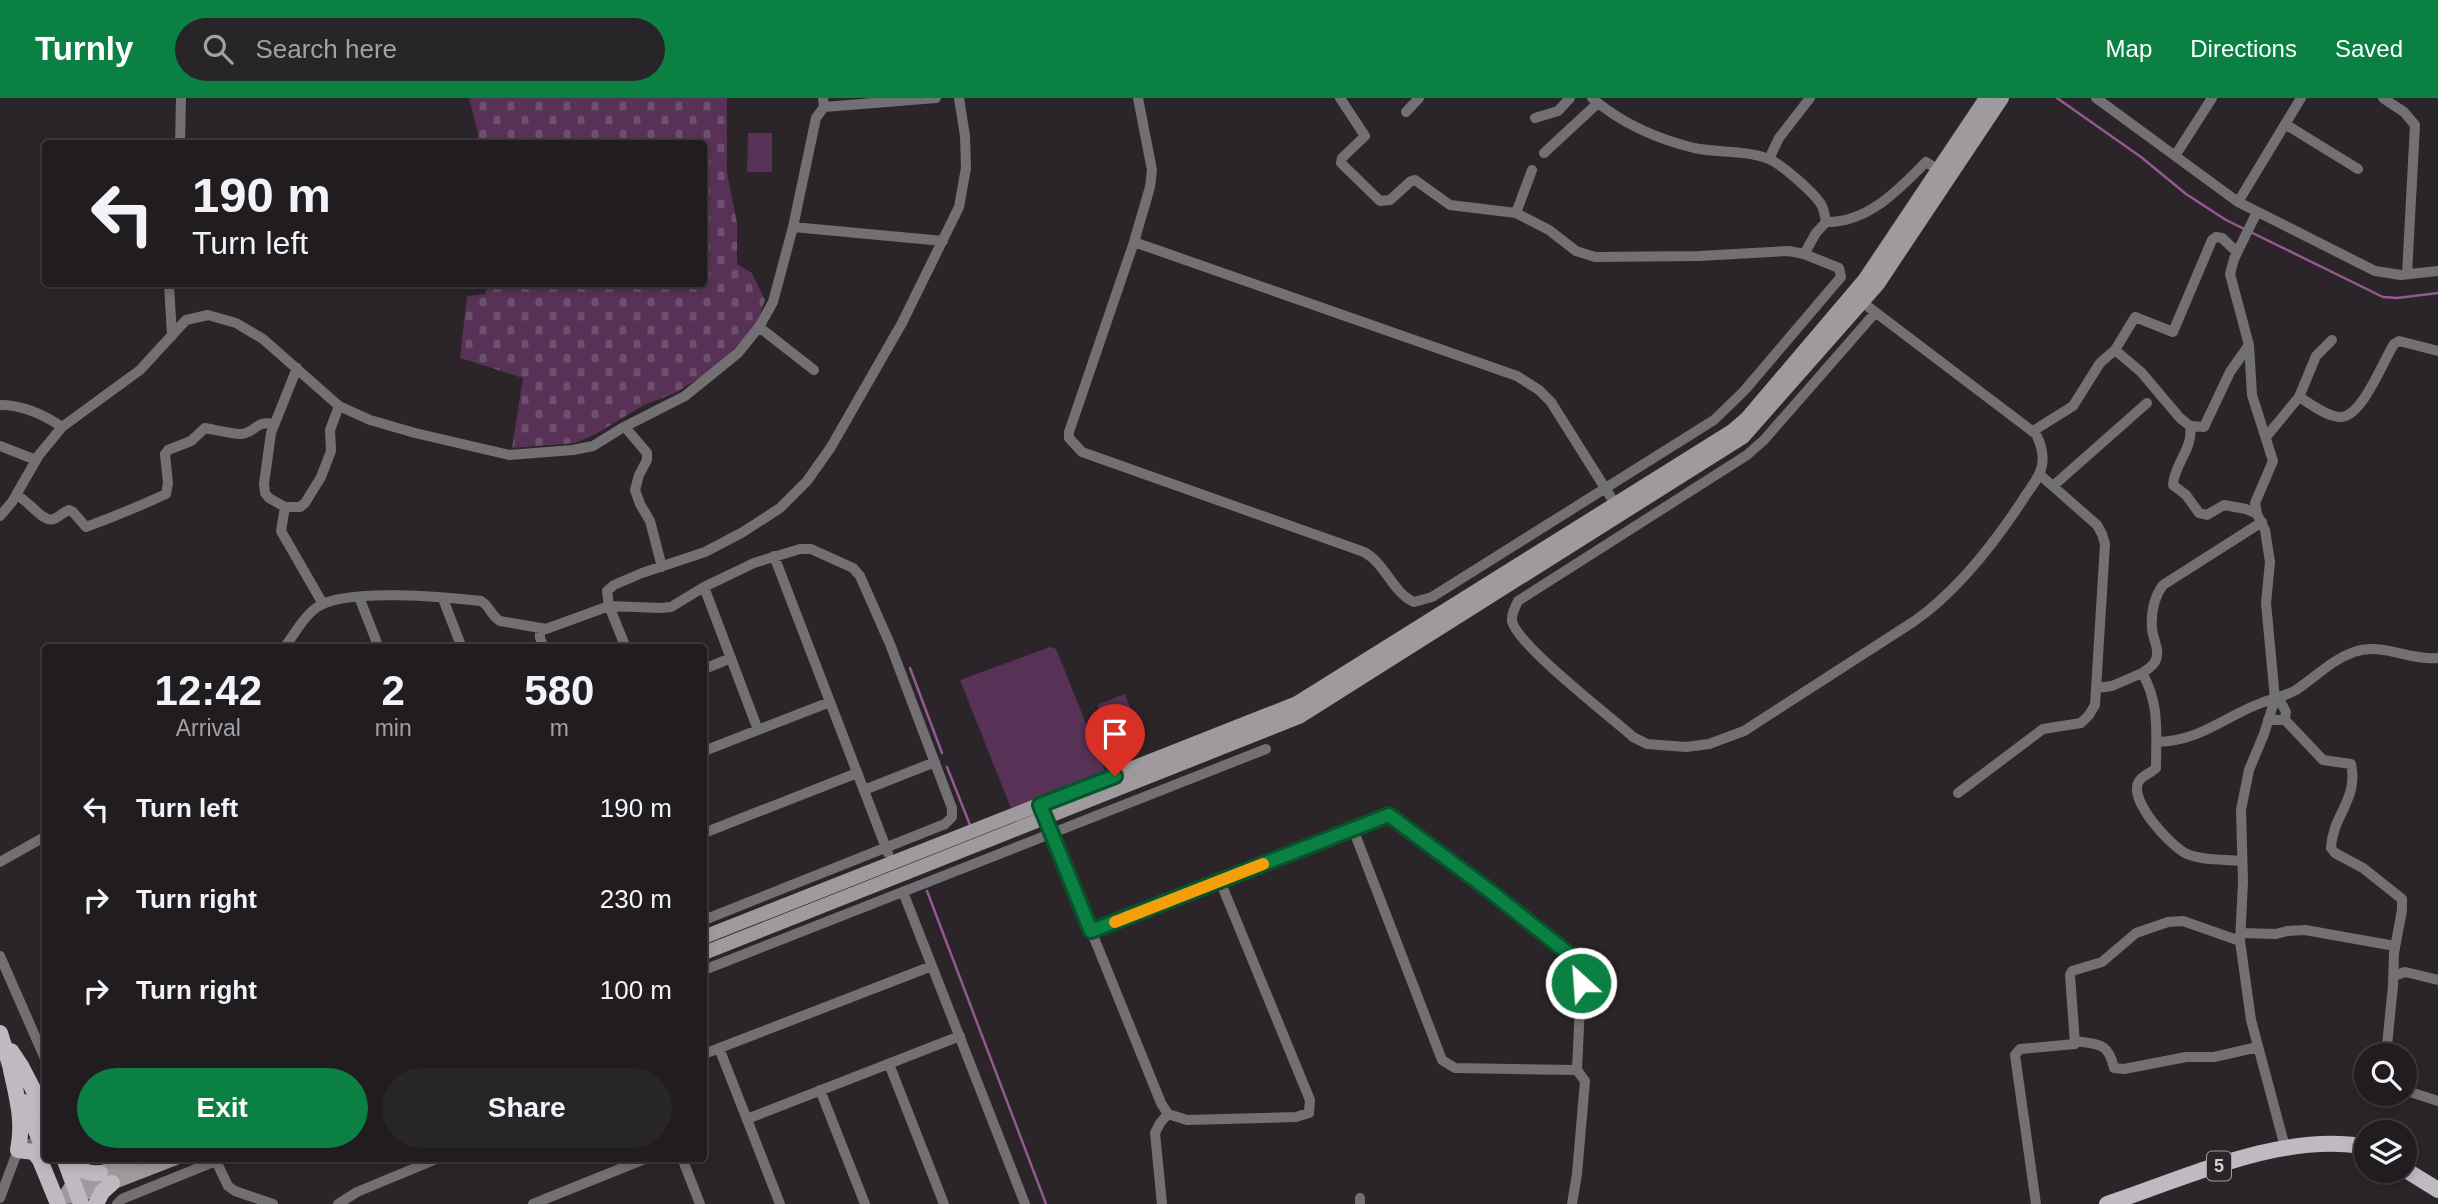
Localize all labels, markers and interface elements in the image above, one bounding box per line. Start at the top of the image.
search box [175,18,665,81]
text: Turnly [35,30,133,67]
icon: search [199,30,237,68]
text: Search here [255,34,397,64]
text: Map [2106,35,2152,62]
text: Directions [2190,35,2297,62]
text: Saved [2335,35,2403,62]
icon: left [77,168,168,259]
text: 190 m [192,168,331,222]
text: Turn left [192,225,308,261]
text: 12:42 [155,667,262,714]
text: 2 [381,667,405,714]
text: 580 [524,667,594,714]
pin [1085,704,1145,776]
text: Arrival [176,715,241,741]
text: min [375,715,412,741]
text: m [550,715,569,741]
icon: arrive [1096,715,1134,753]
icon: left [77,790,115,828]
text: Turn left [136,793,238,823]
text: 190 m [600,793,672,823]
icon: right [77,881,115,919]
text: Turn right [136,884,257,914]
text: 230 m [600,884,672,914]
position arrow [1544,946,1618,1020]
icon: right [77,972,115,1010]
text: Turn right [136,975,257,1005]
text: 100 m [600,975,672,1005]
map controls [2354,1043,2417,1183]
button: search [2354,1043,2417,1106]
button: Exit [77,1068,368,1148]
button: Share [382,1068,672,1148]
button: layers [2354,1120,2417,1183]
road number: 5 [2207,1152,2231,1181]

